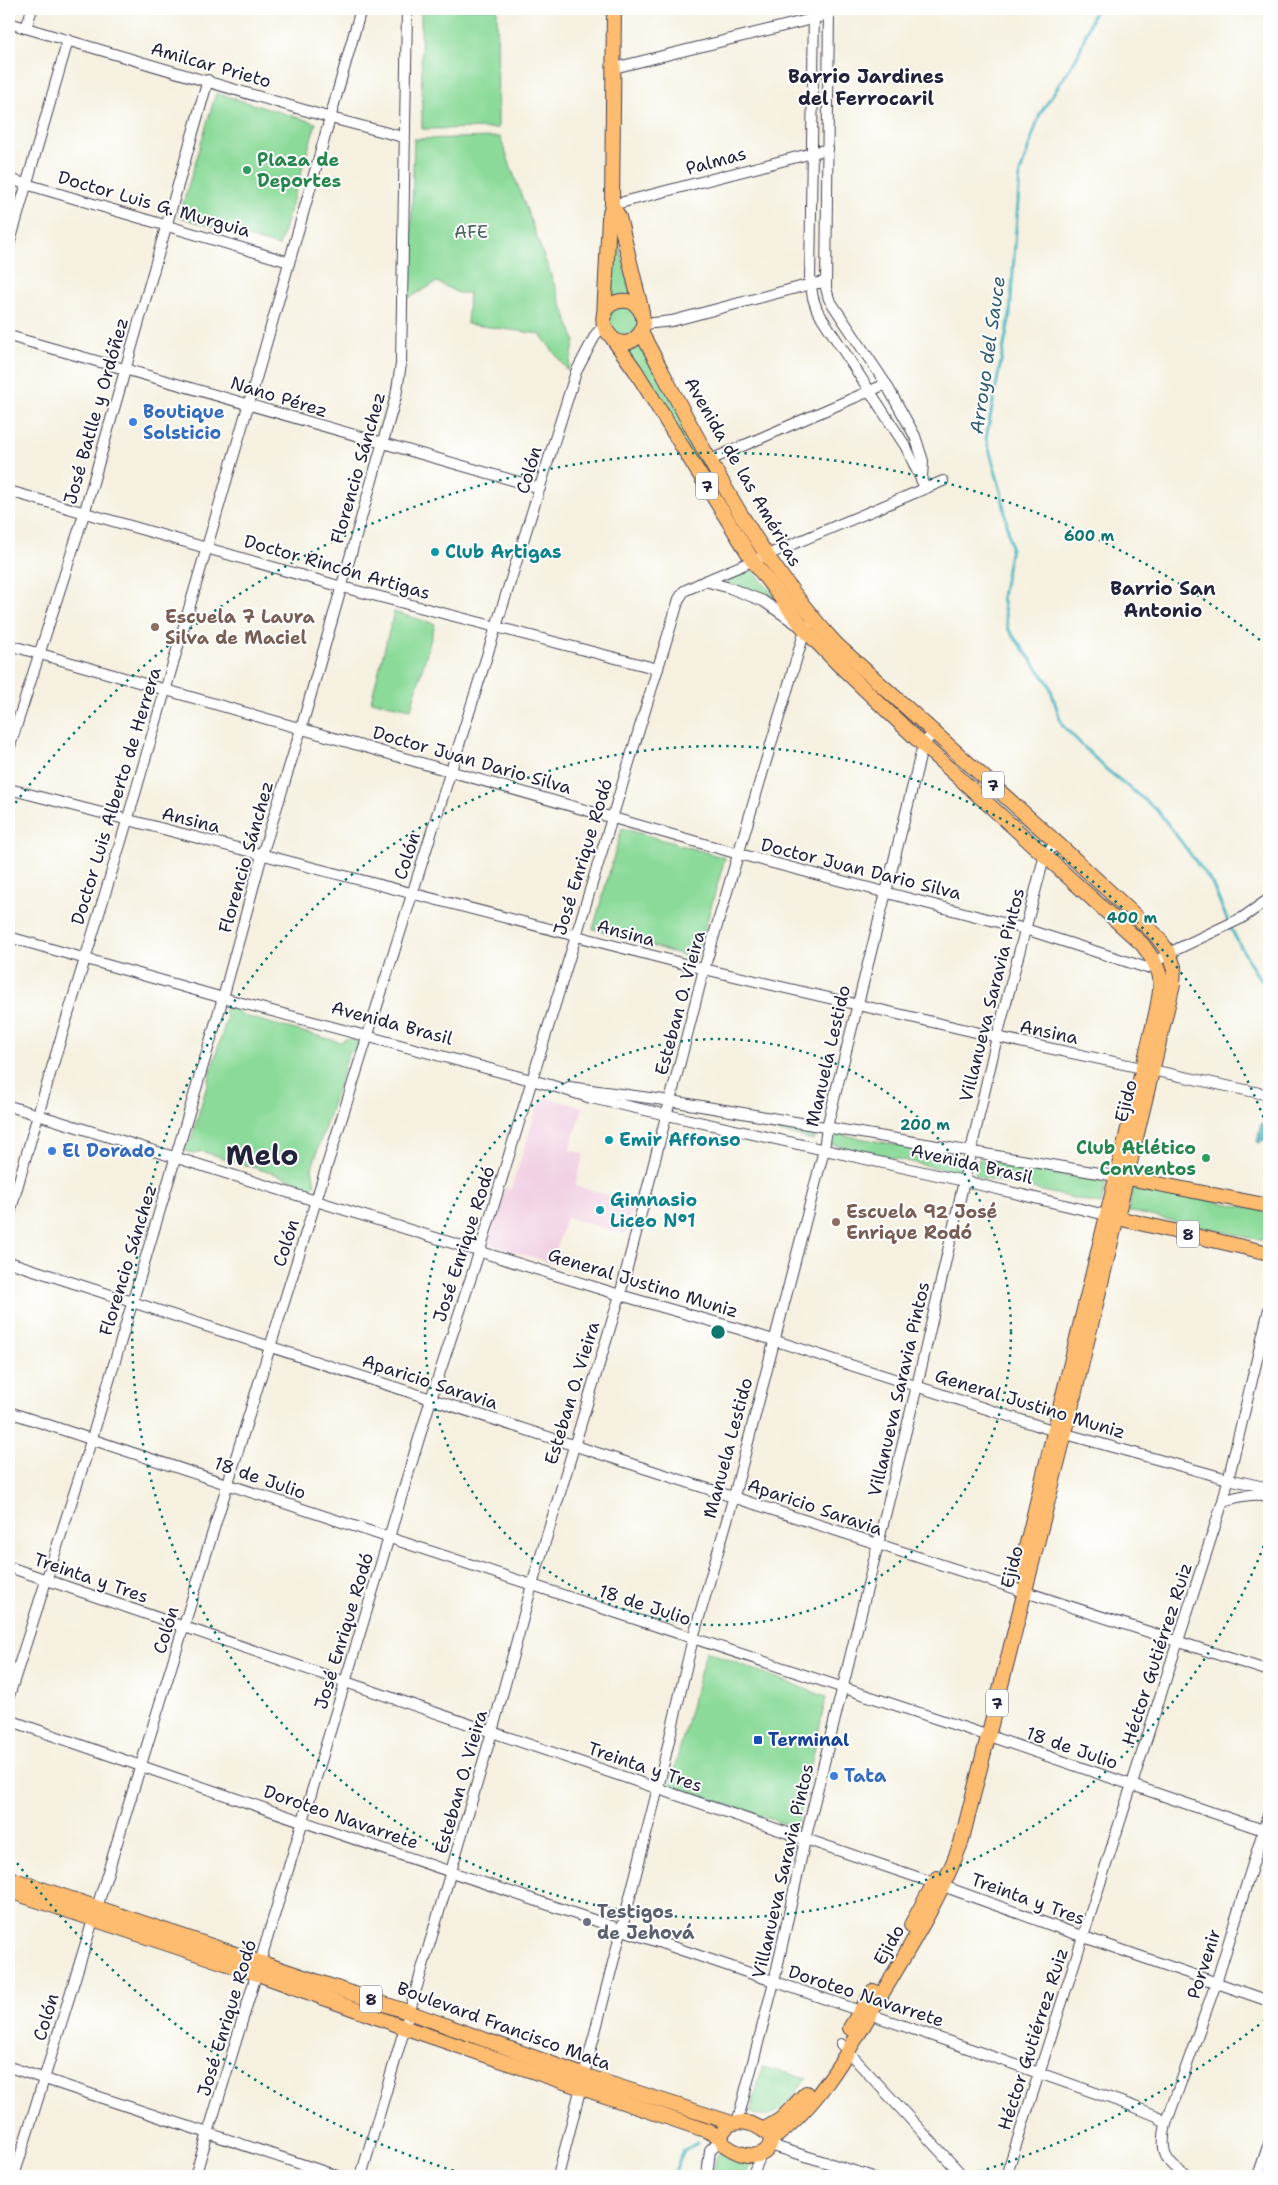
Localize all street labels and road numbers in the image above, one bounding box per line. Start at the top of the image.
street label: Amilcar Prieto [148,36,274,94]
street label: Palmas [683,141,749,181]
street label: Doctor Luis G. Murguia [55,165,253,243]
street label: José Batlle y Ordóñez [58,315,134,507]
street label: Nano Pérez [227,371,331,423]
street label: Avenida de las Américas [679,373,807,571]
street label: Florencio Sánchez [325,389,391,547]
street label: Colón [510,443,548,497]
road number: 7 [696,472,718,500]
street label: Doctor Rincón Artigas [241,529,433,605]
street label: Doctor Luis Alberto de Herrera [65,664,167,928]
street label: Doctor Juan Dario Silva [370,720,574,800]
road number: 7 [982,772,1004,798]
street label: José Enrique Rodó [548,776,618,938]
street label: Florencio Sánchez [213,778,279,936]
street label: Ansina [159,801,223,839]
street label: Colón [388,829,426,883]
street label: Doctor Juan Dario Silva [758,832,964,906]
street label: Villanueva Saravia Pintos [954,885,1030,1105]
street label: Ansina [594,914,658,952]
street label: Esteban O. Vieira [649,928,711,1078]
street label: Manuela Lestido [800,983,856,1129]
street label: Avenida Brasil [329,995,456,1051]
street label: Ansina [1017,1014,1081,1050]
street label: Ejido [1109,1077,1143,1125]
street label: Avenida Brasil [909,1138,1036,1190]
street label: José Enrique Rodó [427,1163,501,1325]
street label: Florencio Sánchez [94,1181,162,1339]
street label: Colón [267,1216,305,1270]
road number: 8 [1177,1220,1199,1248]
street label: General Justino Muniz [545,1243,741,1323]
street label: Villanueva Saravia Pintos [863,1279,935,1499]
street label: Esteban O. Vieira [539,1318,605,1468]
street label: Aparicio Saravia [359,1349,501,1415]
street label: General Justino Muniz [932,1364,1128,1444]
street label: Manuela Lestido [698,1375,758,1521]
street label: 18 de Julio [211,1451,309,1505]
street label: Aparicio Saravia [744,1473,886,1541]
street label: Ejido [995,1543,1029,1591]
street label: Treinta y Tres [31,1547,151,1609]
street label: José Enrique Rodó [309,1550,379,1712]
street label: Héctor Gutiérrez Ruiz [1116,1560,1198,1748]
street label: 18 de Julio [596,1579,694,1631]
street label: Colón [147,1603,185,1657]
road number: 7 [986,1690,1008,1716]
street label: Esteban O. Vieira [429,1707,493,1857]
street label: 18 de Julio [1023,1721,1121,1775]
street label: Treinta y Tres [585,1736,705,1798]
street label: Villanueva Saravia Pintos [747,1761,819,1981]
street label: Doroteo Navarrete [260,1779,422,1855]
street label: Treinta y Tres [968,1867,1088,1931]
street label: Ejido [868,1920,910,1970]
street label: Porvenir [1181,1926,1227,2002]
street label: José Enrique Rodó [192,1937,262,2099]
street label: Héctor Gutiérrez Ruiz [992,1945,1074,2133]
street label: Doroteo Navarrete [785,1960,947,2032]
street label: Boulevard Francisco Mata [394,1976,614,2076]
road number: 8 [360,1986,382,2012]
street label: Colón [27,1990,65,2044]

